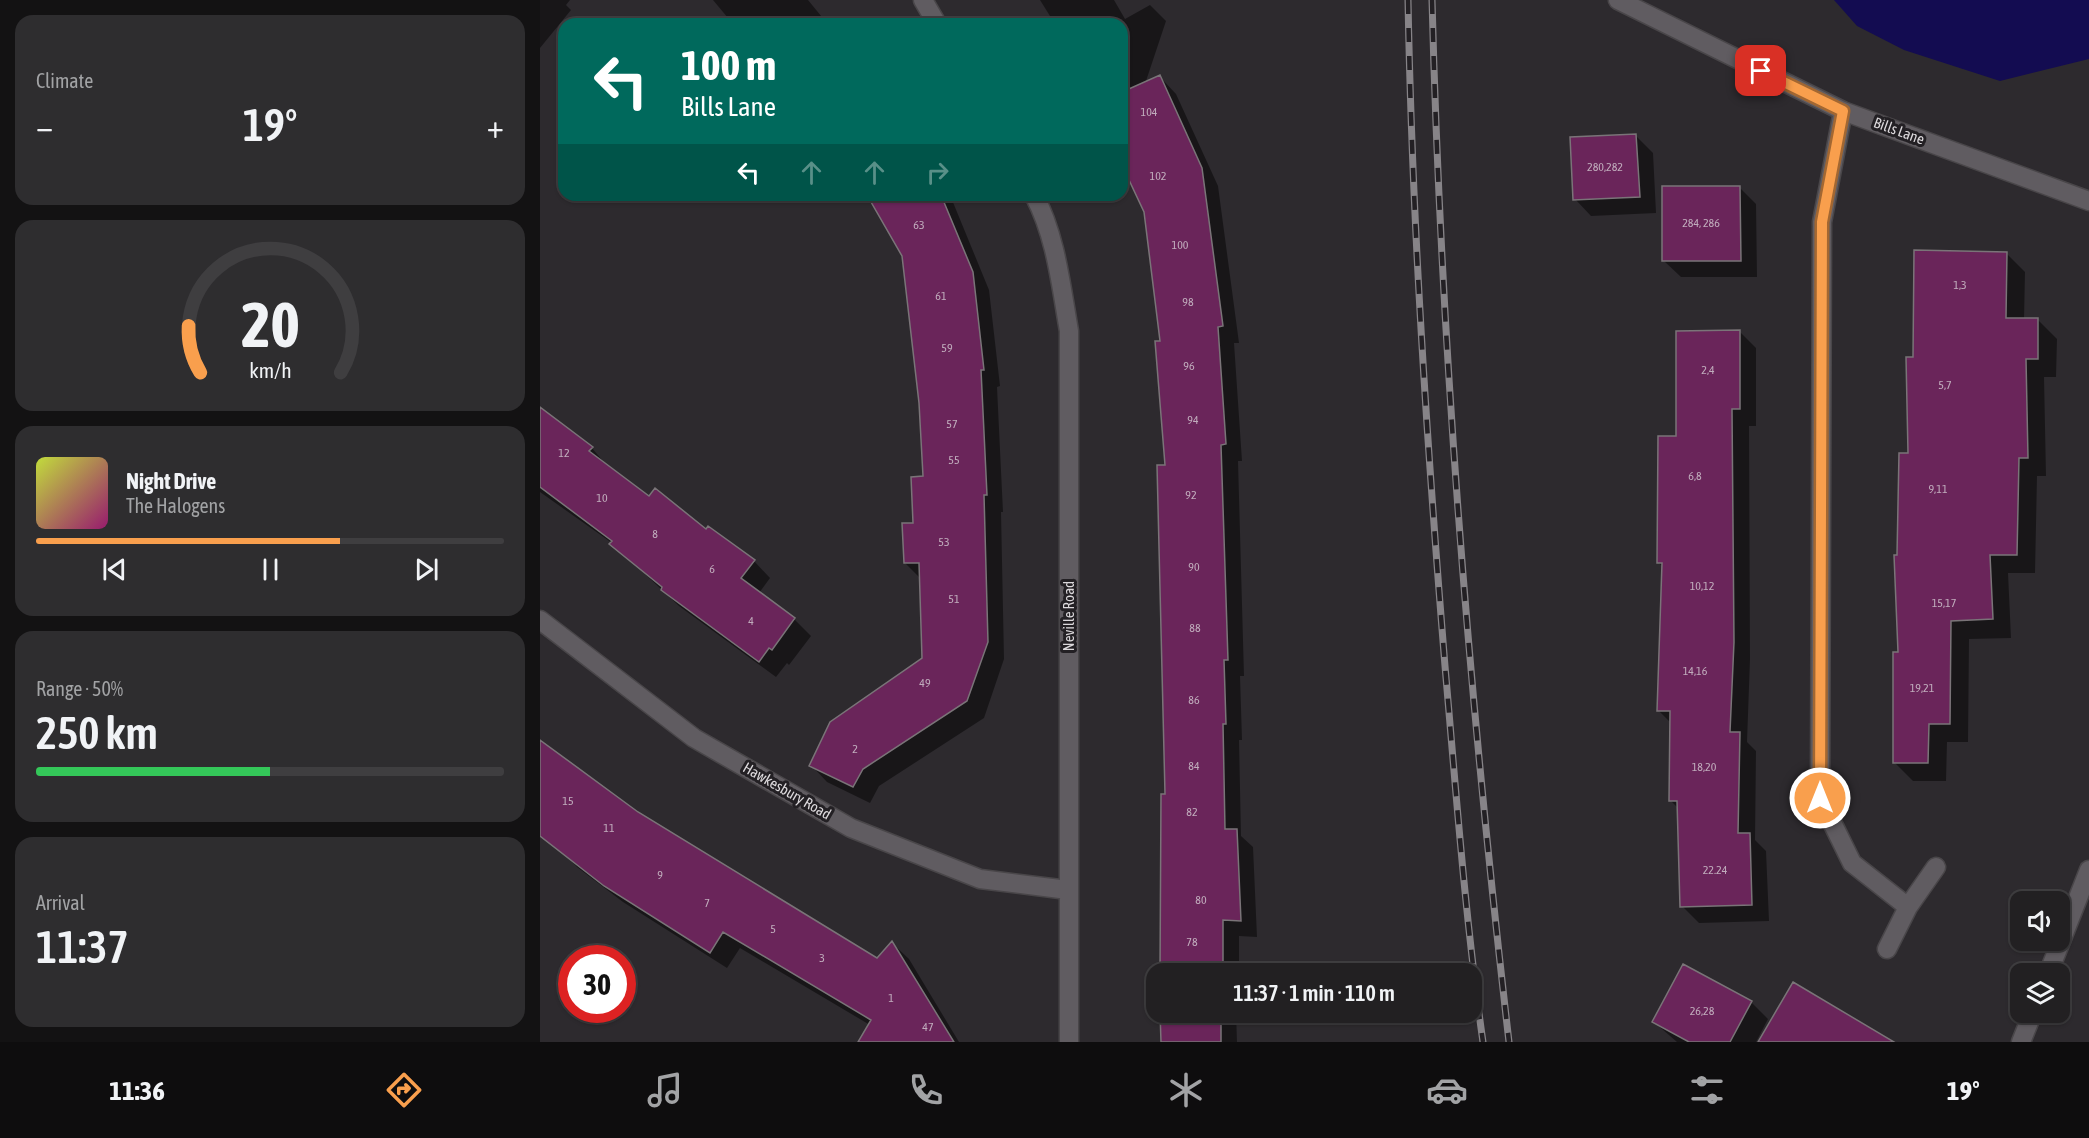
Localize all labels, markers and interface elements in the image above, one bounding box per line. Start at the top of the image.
text: 100 m [681,41,776,89]
icon: left [582,42,660,120]
pin [1735,45,1786,96]
icon: arrive [1744,54,1777,87]
text: Climate [36,69,93,92]
text: Bills Lane [681,91,776,122]
text: 19° [243,99,297,151]
house number: 104 [1141,105,1158,119]
text: − [36,107,53,145]
text: + [487,107,504,145]
street label: Bills Lane [1871,114,1927,148]
icon: left [732,156,765,189]
icon: ahead [795,156,828,189]
icon: ahead [858,156,891,189]
icon: right [921,156,954,189]
house number: 280,282 [1587,160,1623,174]
house number: 102 [1150,169,1166,183]
house number: 284, 286 [1682,216,1720,230]
house number: 63 [913,218,925,232]
house number: 100 [1172,238,1189,252]
house number: 1,3 [1953,278,1967,292]
text: 20 [241,289,299,360]
house number: 61 [935,289,947,303]
house number: 98 [1182,295,1194,309]
house number: 59 [941,341,953,355]
text: km/h [249,358,291,383]
house number: 96 [1183,359,1195,373]
house number: 2,4 [1701,363,1715,377]
house number: 5,7 [1938,378,1952,392]
house number: 94 [1187,413,1199,427]
house number: 57 [946,417,958,431]
house number: 12 [558,446,570,460]
house number: 55 [948,453,960,467]
text: Night Drive [126,468,216,494]
house number: 6,8 [1688,469,1702,483]
house number: 9,11 [1928,482,1948,496]
house number: 92 [1185,488,1197,502]
house number: 10 [596,491,608,505]
text: The Halogens [126,494,225,517]
house number: 8 [652,527,658,541]
house number: 53 [938,535,950,549]
icon: previous [98,553,131,586]
icon: pause [254,553,287,586]
icon: next [410,553,443,586]
house number: 90 [1188,560,1200,574]
house number: 6 [709,562,715,576]
house number: 10,12 [1690,579,1714,593]
street label: Neville Road [1060,581,1077,651]
house number: 51 [948,592,960,606]
house number: 15,17 [1932,596,1957,610]
house number: 4 [748,614,754,628]
house number: 88 [1189,621,1201,635]
house number: 14,16 [1683,664,1708,678]
house number: 49 [919,676,931,690]
text: Range · 50% [36,677,123,700]
house number: 19,21 [1910,681,1935,695]
house number: 86 [1188,693,1200,707]
text: 250 km [36,707,158,759]
house number: 2 [852,742,858,756]
street label: Hawkesbury Road [740,759,834,823]
house number: 84 [1188,759,1200,773]
house number: 18,20 [1692,760,1717,774]
position arrow [1788,766,1852,830]
house number: 15 [562,794,574,808]
house number: 82 [1186,805,1198,819]
house number: 11 [603,821,615,835]
house number: 22.24 [1703,863,1728,877]
house number: 9 [657,868,663,882]
text: Arrival [36,891,85,914]
map controls [2010,891,2070,1023]
button: sound [2010,891,2070,951]
house number: 80 [1195,893,1207,907]
house number: 7 [704,896,710,910]
text: 11:37 [36,921,129,973]
house number: 5 [770,922,776,936]
house number: 78 [1186,935,1198,949]
speed limit sign: 30 [558,945,636,1023]
house number: 3 [819,951,825,965]
button: layers [2010,963,2070,1023]
text: 11:37 · 1 min · 110 m [1233,980,1395,1006]
house number: 1 [888,991,894,1005]
house number: 26,28 [1690,1004,1715,1018]
house number: 47 [922,1020,934,1034]
icon: directions [383,1069,425,1111]
icon: music [644,1069,686,1111]
icon: phone [905,1069,947,1111]
icon: climate [1165,1069,1207,1111]
icon: car [1426,1069,1468,1111]
icon: filters [1686,1069,1728,1111]
text: 11:36 [109,1075,165,1106]
text: 19° [1947,1075,1980,1106]

